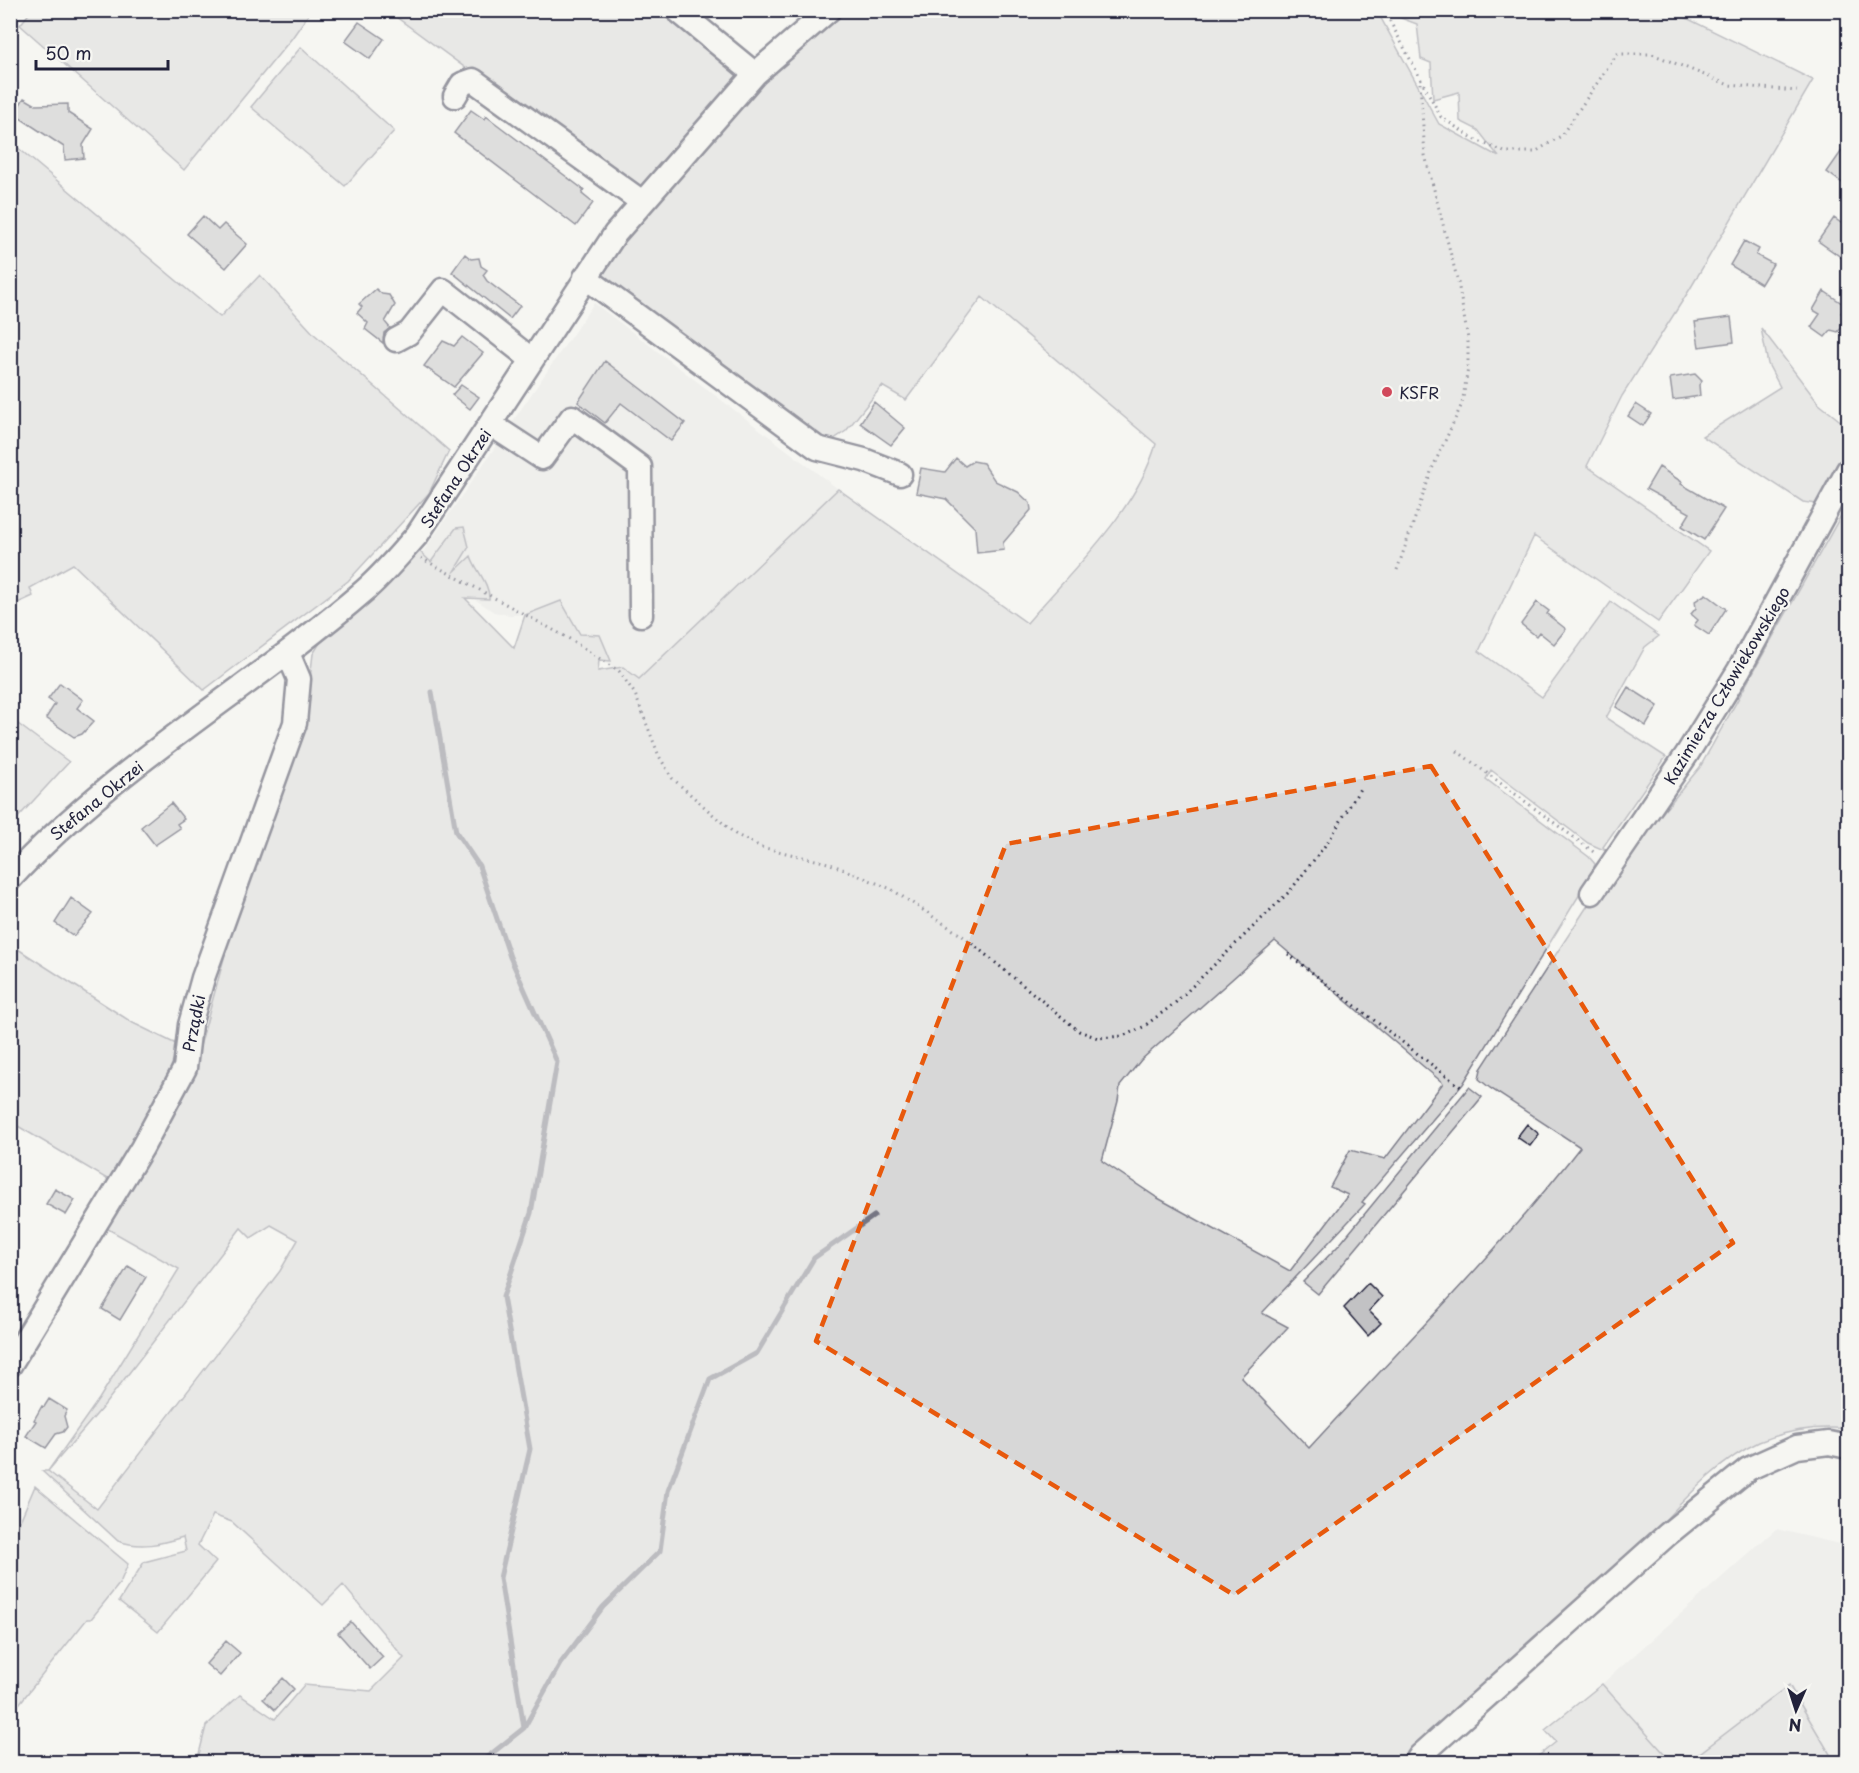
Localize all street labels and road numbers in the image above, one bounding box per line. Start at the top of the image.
street label: Stefana Okrzei [414,423,496,533]
street label: Kazimierza Człowiekowskiego [1657,581,1795,789]
street label: Stefana Okrzei [44,755,148,845]
street label: Prządki [176,992,210,1054]

